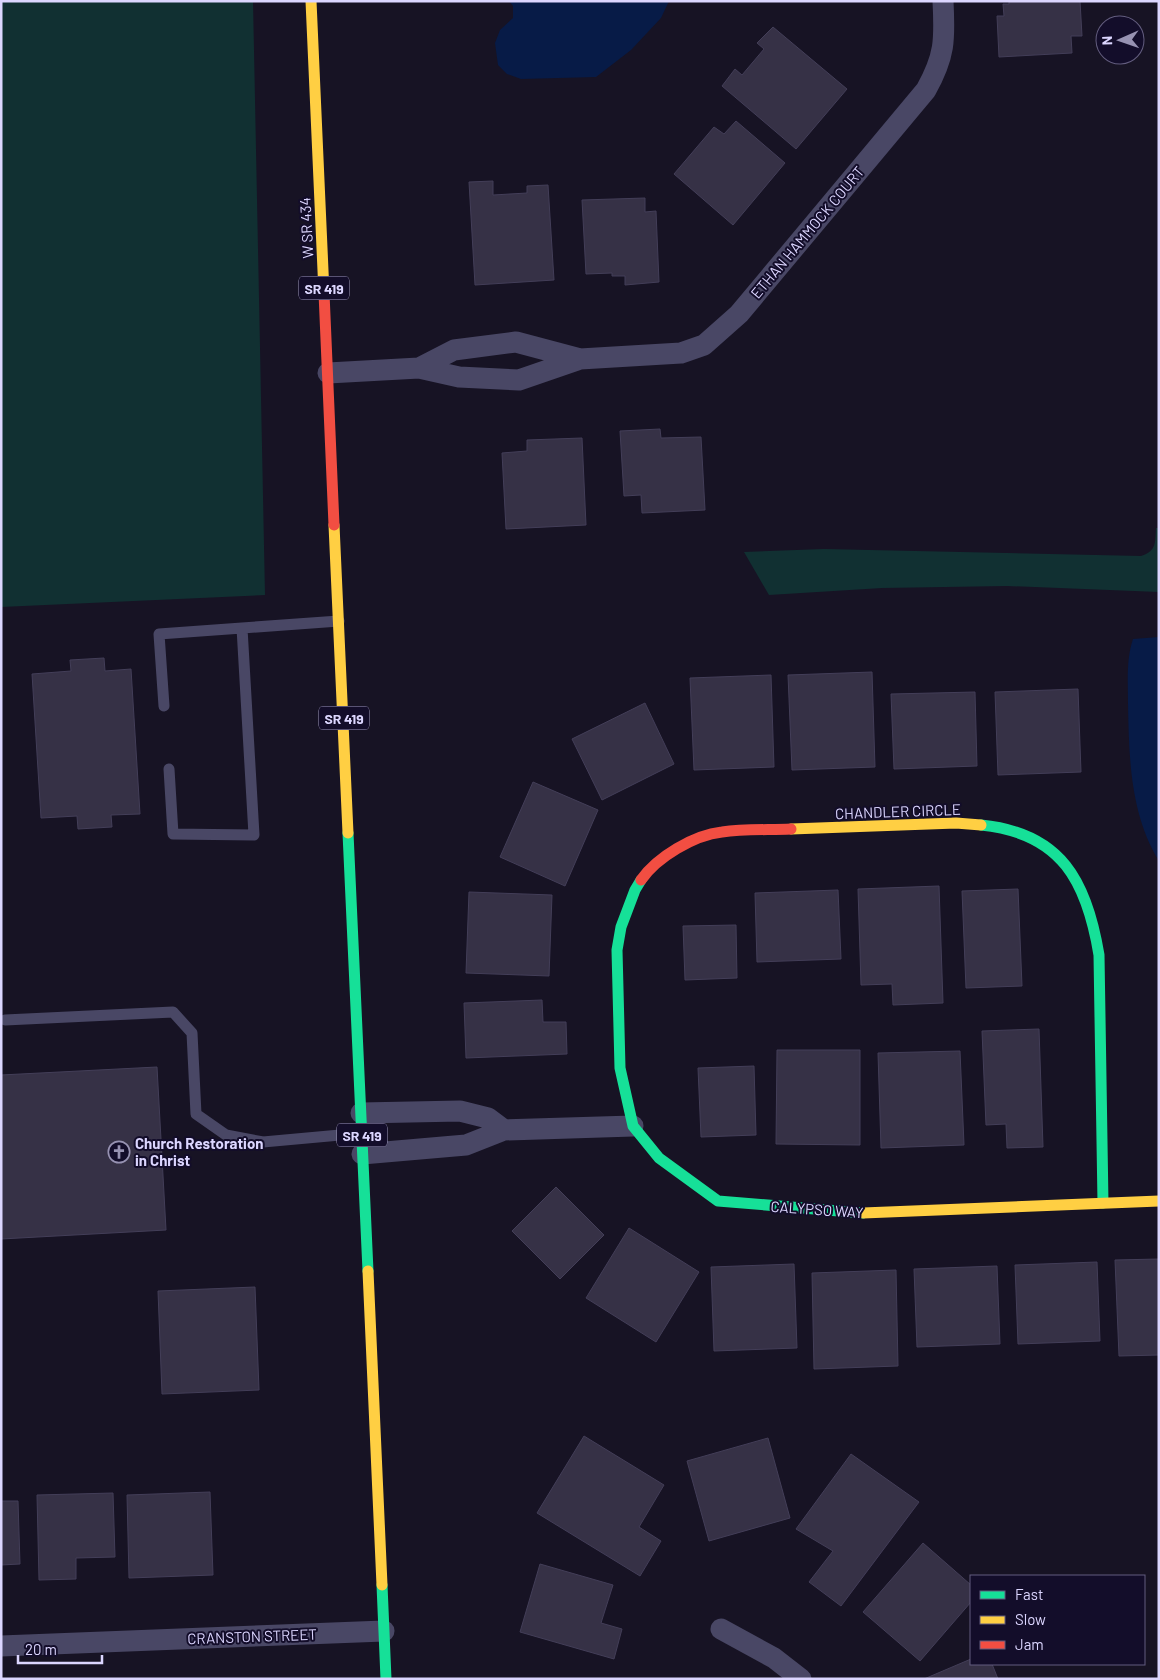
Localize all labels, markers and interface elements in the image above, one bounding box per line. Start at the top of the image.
north arrow [1095,15,1145,65]
text: N [1098,36,1115,45]
street label: ETHAN HAMMOCK COURT [747,162,867,302]
street label: W SR 434 [295,197,317,259]
road number: SR 419 [299,276,349,300]
road number: SR 419 [319,706,369,730]
street label: CHANDLER CIRCLE [835,800,961,822]
road number: SR 419 [337,1124,387,1146]
place label: Church Restoration in Christ [135,1134,263,1169]
church icon: Church Restoration in Christ [107,1140,131,1164]
street label: CALYPSO WAY [770,1197,864,1221]
legend [970,1575,1145,1665]
text: Fast [1015,1585,1043,1603]
text: Slow [1015,1610,1046,1628]
street label: CRANSTON STREET [187,1625,317,1647]
scale bar [18,1632,101,1664]
text: Jam [1015,1635,1044,1653]
text: 20 m [25,1640,57,1658]

